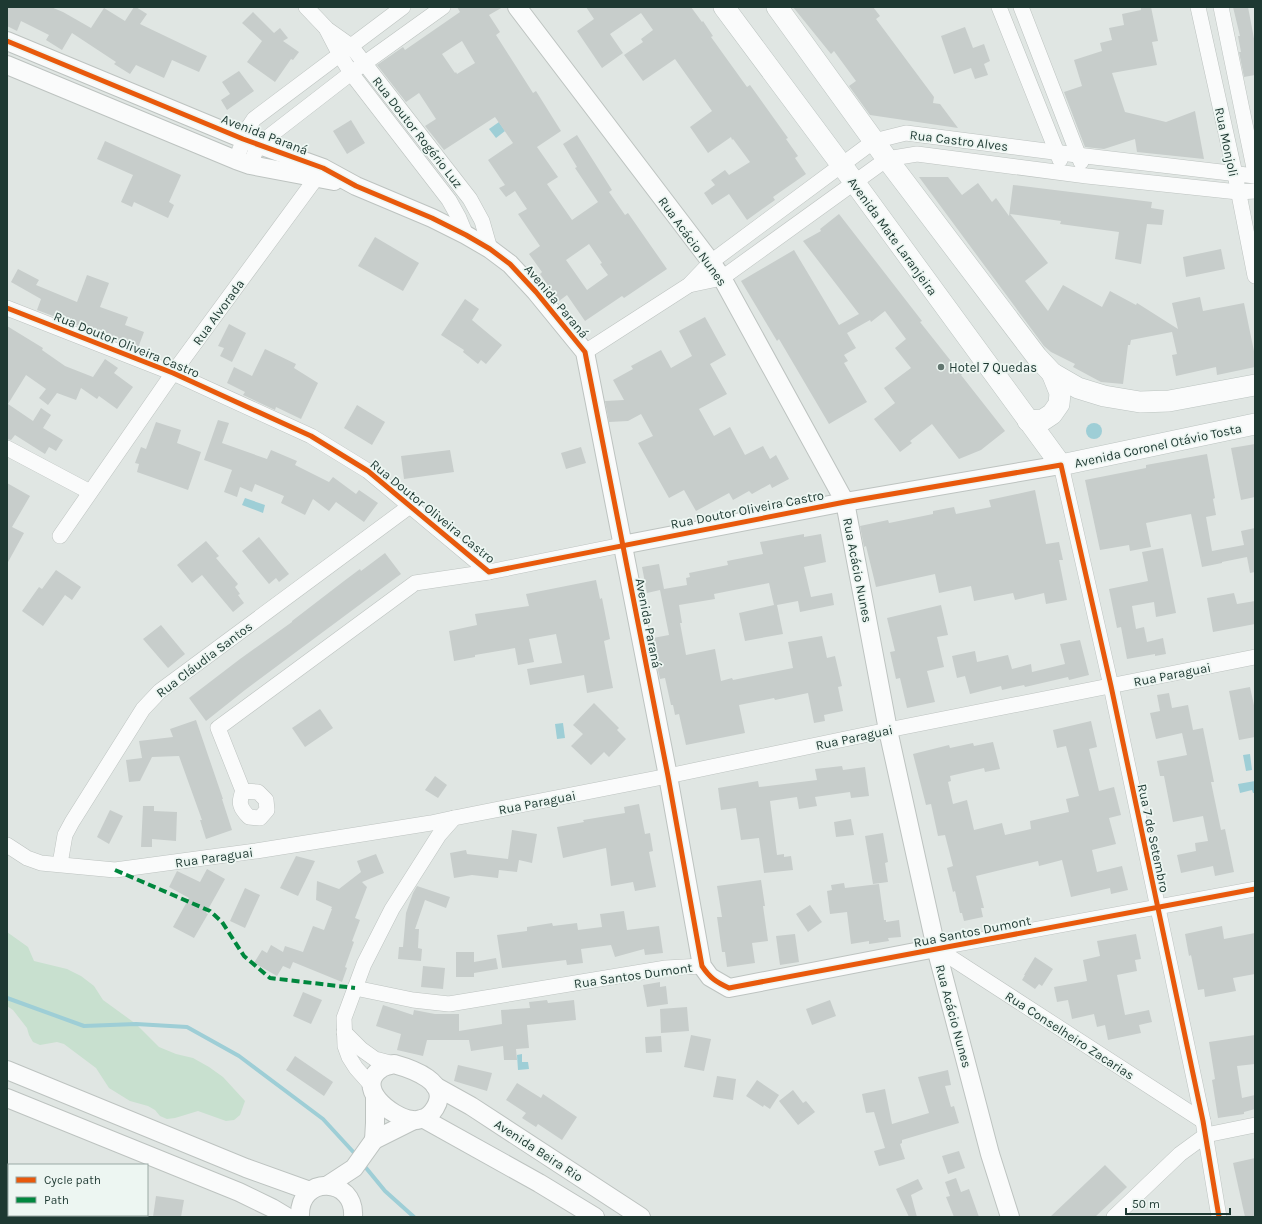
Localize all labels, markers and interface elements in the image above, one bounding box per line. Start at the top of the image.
street label: Rua Doutor Rogério Luz [369,74,466,191]
street label: Rua Monjoli [1212,106,1241,178]
street label: Avenida Paraná [220,111,310,158]
street label: Rua Castro Alves [909,127,1009,154]
street label: Avenida Mate Laranjeira [845,174,940,298]
street label: Rua Acácio Nunes [655,194,730,289]
street label: Avenida Paraná [522,262,592,341]
street label: Rua Alvorada [190,277,247,348]
street label: Rua Doutor Oliveira Castro [52,308,202,381]
place label: Hotel 7 Quedas [949,360,1037,375]
marker: Hotel 7 Quedas [936,362,946,372]
street label: Avenida Coronel Otávio Tosta [1073,420,1243,471]
street label: Rua Doutor Oliveira Castro [367,456,498,566]
street label: Rua Doutor Oliveira Castro [669,487,825,532]
street label: Rua Acácio Nunes [840,516,875,624]
street label: Avenida Paraná [632,577,665,669]
street label: Rua Cláudia Santos [153,618,255,700]
street label: Rua Paraguai [1132,660,1212,689]
street label: Rua Paraguai [814,722,894,753]
street label: Rua 7 de Setembro [1135,782,1172,894]
street label: Rua Paraguai [497,788,577,817]
street label: Rua Paraguai [174,845,254,870]
street label: Rua Santos Dumont [912,913,1032,950]
street label: Rua Santos Dumont [573,960,693,991]
street label: Rua Acácio Nunes [933,963,975,1070]
street label: Rua Conselheiro Zacarias [1002,988,1137,1083]
street label: Avenida Beira Rio [492,1116,586,1185]
legend [8,1164,148,1216]
text: Cycle path [44,1173,101,1187]
scale bar [1126,1190,1230,1216]
text: Path [44,1193,69,1207]
text: 50 m [1132,1197,1160,1211]

